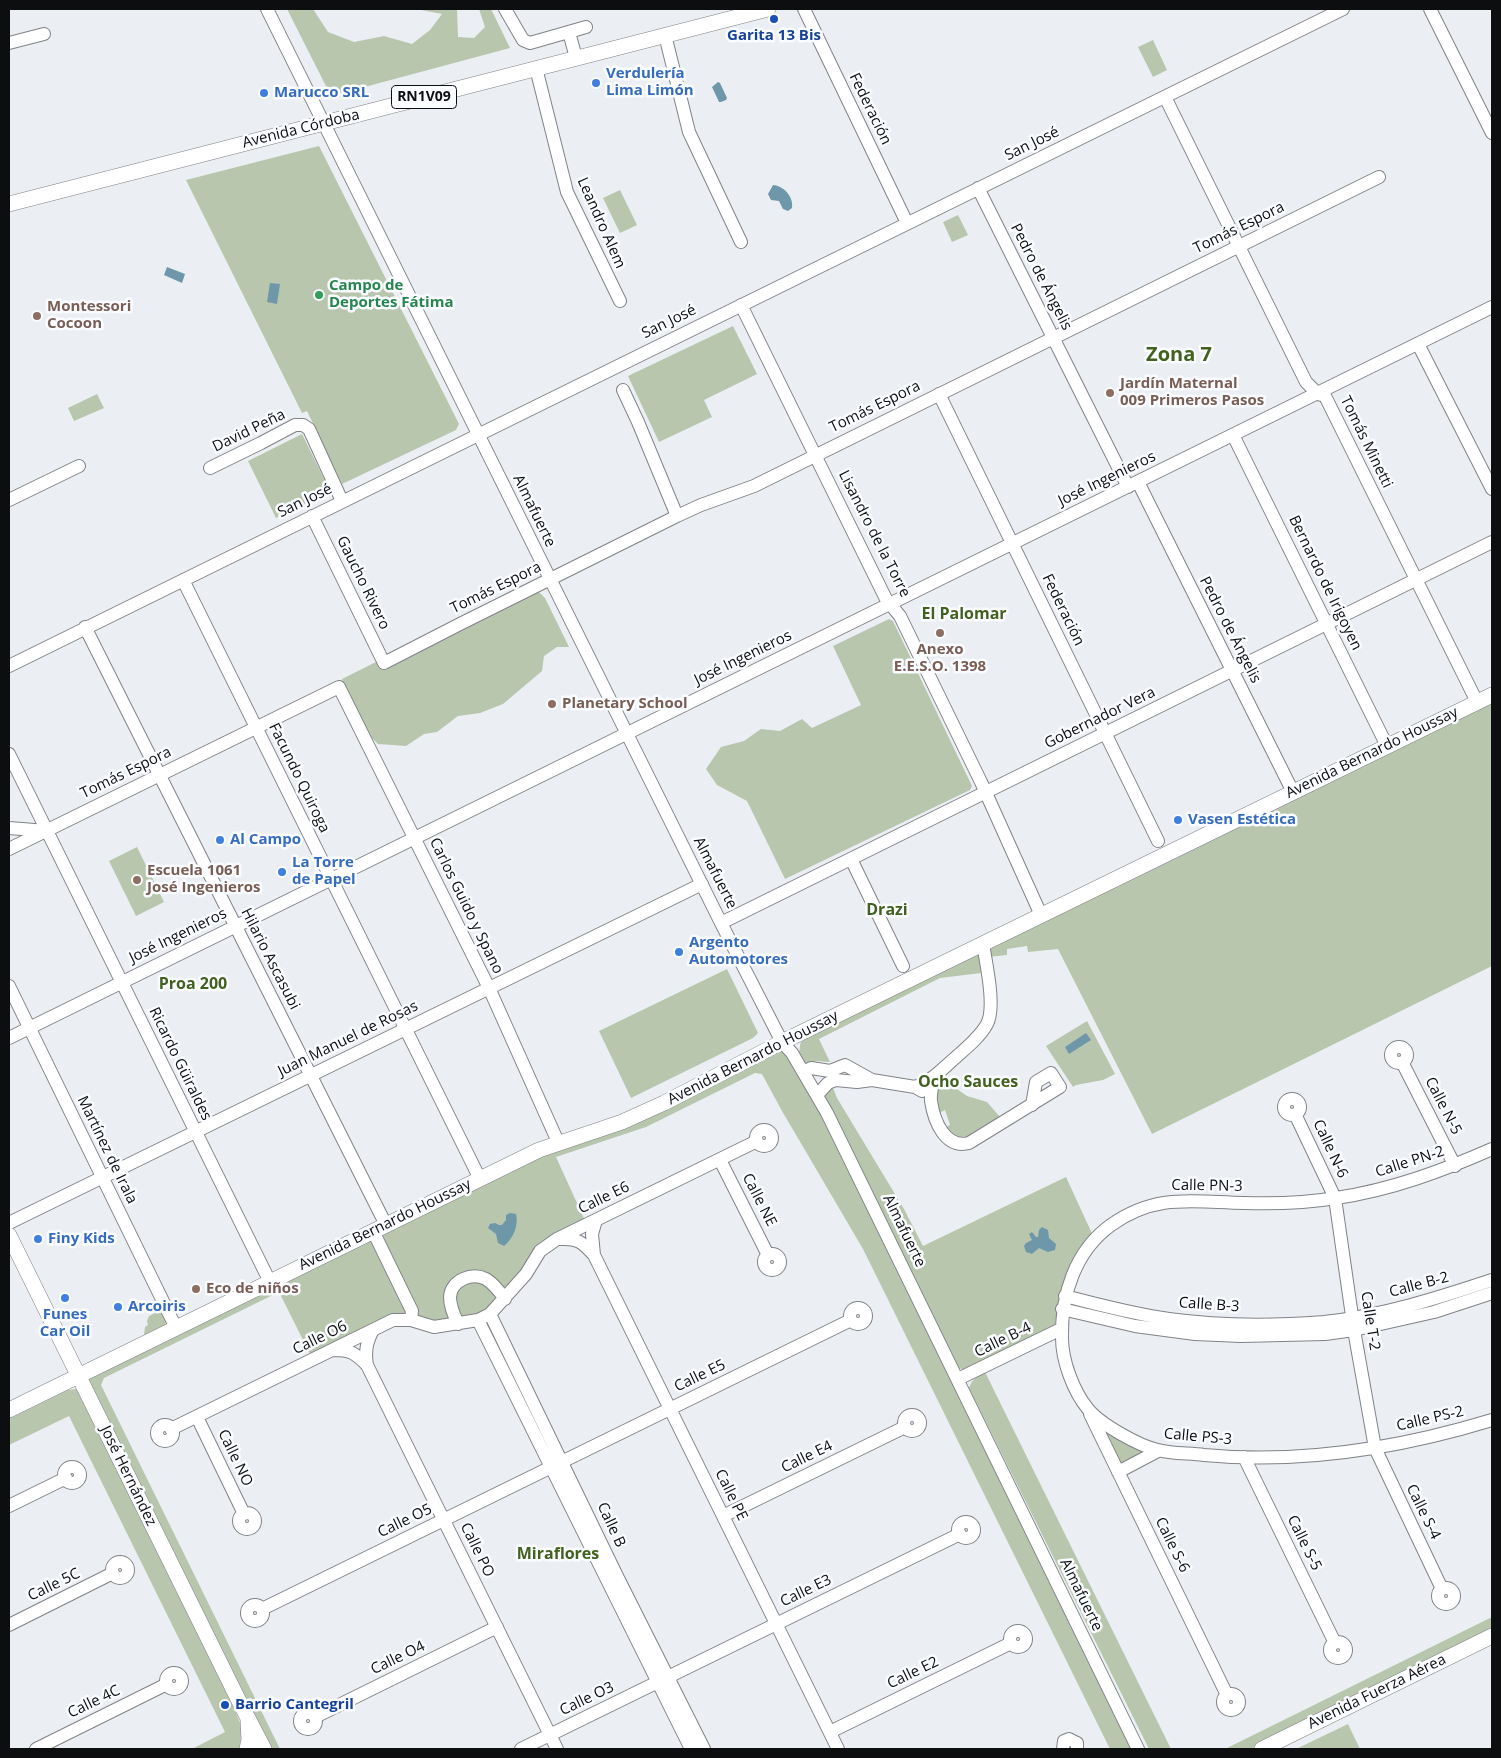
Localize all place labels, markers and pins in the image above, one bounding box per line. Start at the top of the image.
marker: Garita 13 Bis [768,13,780,25]
place label: Garita 13 Bis [727,27,821,45]
place label: Verdulería Lima Limón [606,65,694,100]
marker: Verdulería Lima Limón [590,77,602,89]
place label: Marucco SRL [274,84,369,102]
marker: Marucco SRL [258,87,270,99]
place label: Campo de Deportes Fátima [329,277,453,312]
marker: Campo de Deportes Fátima [313,289,325,301]
place label: Montessori Cocoon [47,298,131,333]
marker: Montessori Cocoon [31,310,43,322]
place label: Jardín Maternal 009 Primeros Pasos [1120,375,1264,410]
marker: Jardín Maternal 009 Primeros Pasos [1104,387,1116,399]
marker: Anexo E.E.S.O. 1398 [934,627,946,639]
place label: Anexo E.E.S.O. 1398 [894,641,986,676]
place label: Planetary School [562,695,688,713]
marker: Planetary School [546,698,558,710]
place label: Vasen Estética [1188,811,1296,829]
marker: Vasen Estética [1172,814,1184,826]
place label: Al Campo [230,831,301,849]
marker: Al Campo [214,834,226,846]
place label: La Torre de Papel [292,854,356,889]
place label: Escuela 1061 José Ingenieros [147,862,260,897]
marker: La Torre de Papel [276,866,288,878]
marker: Escuela 1061 José Ingenieros [131,874,143,886]
place label: Argento Automotores [689,934,788,969]
marker: Argento Automotores [673,946,685,958]
place label: Finy Kids [48,1230,115,1248]
marker: Finy Kids [32,1233,44,1245]
place label: Eco de niños [206,1280,299,1298]
marker: Eco de niños [190,1283,202,1295]
marker: Funes Car Oil [59,1292,71,1304]
place label: Arcoiris [128,1298,186,1316]
marker: Arcoiris [112,1301,124,1313]
place label: Funes Car Oil [40,1306,90,1341]
place label: Barrio Cantegril [235,1696,354,1714]
marker: Barrio Cantegril [219,1699,231,1711]

